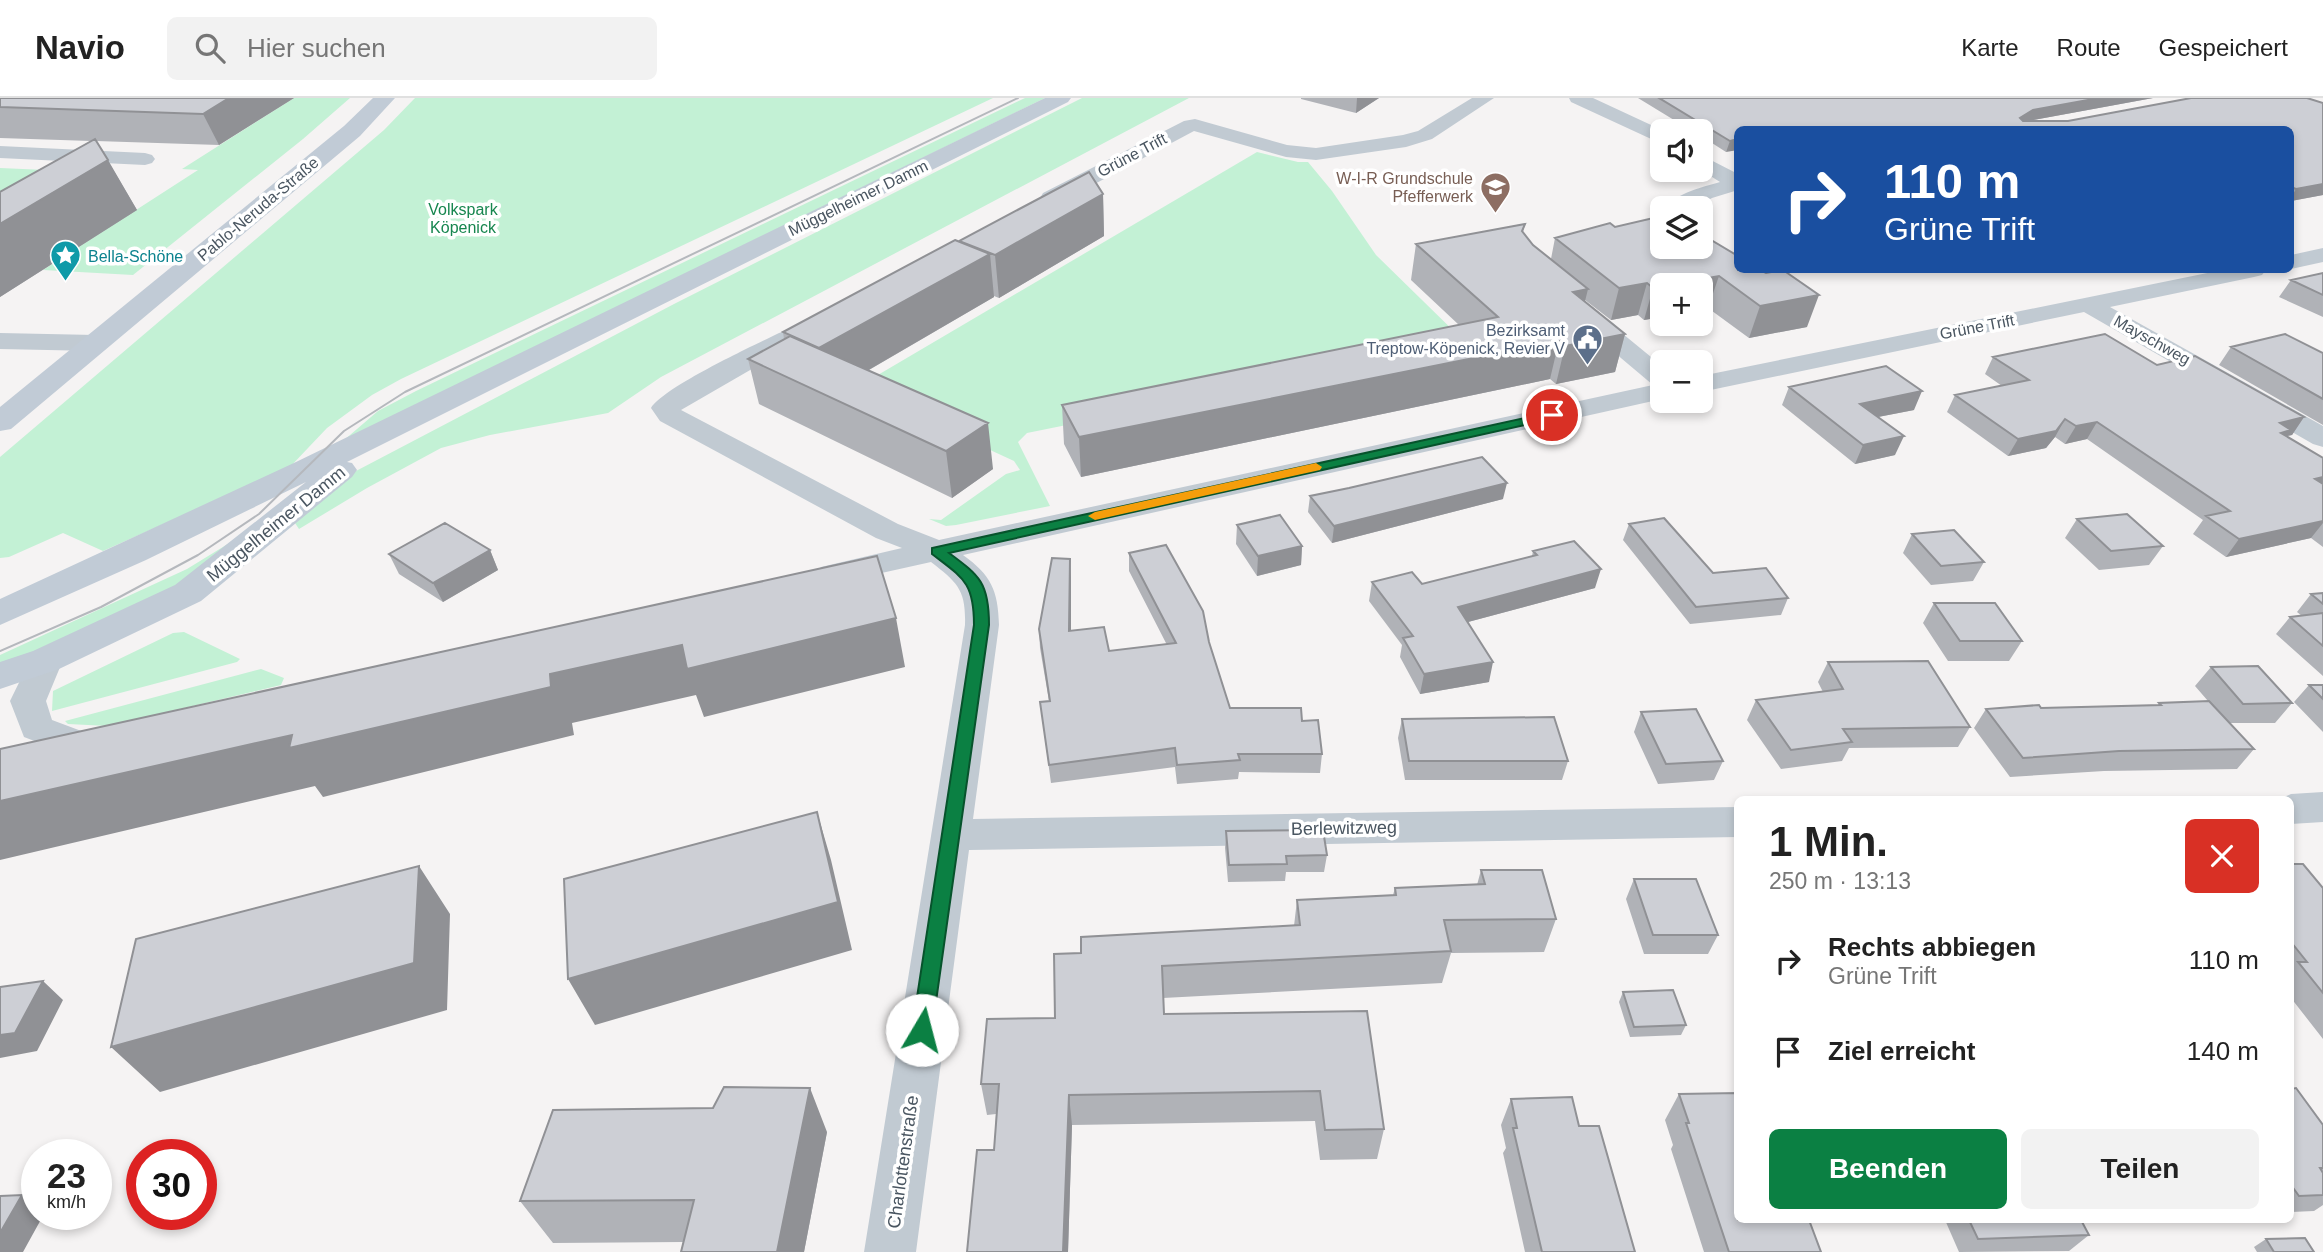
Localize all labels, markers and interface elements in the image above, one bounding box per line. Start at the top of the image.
search box [167,17,657,80]
text: Navio [35,29,125,66]
icon: search [191,29,229,67]
text: Hier suchen [247,33,386,63]
text: Karte [1961,34,2019,61]
text: Route [2057,34,2121,61]
text: Gespeichert [2159,34,2288,61]
map controls [1650,119,1713,413]
button: sound [1650,119,1713,182]
street label: Grüne Trift [1095,129,1170,180]
street label: Pablo-Neruda-Straße [194,154,322,264]
icon: right [1769,154,1860,245]
text: 110 m [1884,154,2020,208]
street label: Müggelheimer Damm [786,157,930,239]
place label: W-I-R Grundschule Pfefferwerk [1336,170,1474,205]
school or university icon: W-I-R Grundschule Pfefferwerk [1479,170,1513,214]
button: layers [1650,196,1713,259]
park label: Volkspark Köpenick [428,201,499,236]
text: Grüne Trift [1884,211,2035,247]
place icon: Bella-Schöne [48,239,82,283]
place label: Bella-Schöne [88,248,183,265]
button: + [1650,273,1713,336]
street label: Grüne Trift [1938,311,2016,343]
street label: Mayschweg [2111,312,2193,368]
place label: Bezirksamt Treptow-Köpenick, Revier V [1366,322,1566,357]
public building icon: Bezirksamt Treptow-Köpenick, Revier V [1571,322,1605,366]
button: − [1650,350,1713,413]
pin [1522,385,1582,445]
icon: arrive [1533,396,1571,434]
street label: Müggelheimer Damm [203,462,349,586]
street label: Berlewitzweg [1291,817,1397,839]
text: 1 Min. [1769,818,1888,865]
button: close [2185,819,2259,893]
text: 250 m · 13:13 [1769,868,1911,894]
text: Rechts abbiegen [1828,932,2036,962]
icon: right [1769,942,1807,980]
text: 110 m [2189,945,2259,975]
text: Grüne Trift [1828,963,1937,989]
position arrow [885,993,959,1067]
icon: arrive [1769,1033,1807,1071]
text: Ziel erreicht [1828,1036,1975,1066]
text: 140 m [2187,1036,2259,1066]
street label: Charlottenstraße [884,1094,922,1230]
button: Beenden [1769,1129,2007,1209]
button: Teilen [2021,1129,2259,1209]
speed limit sign: 30 [126,1139,217,1230]
text: 23 [47,1156,86,1195]
text: km/h [47,1192,86,1212]

